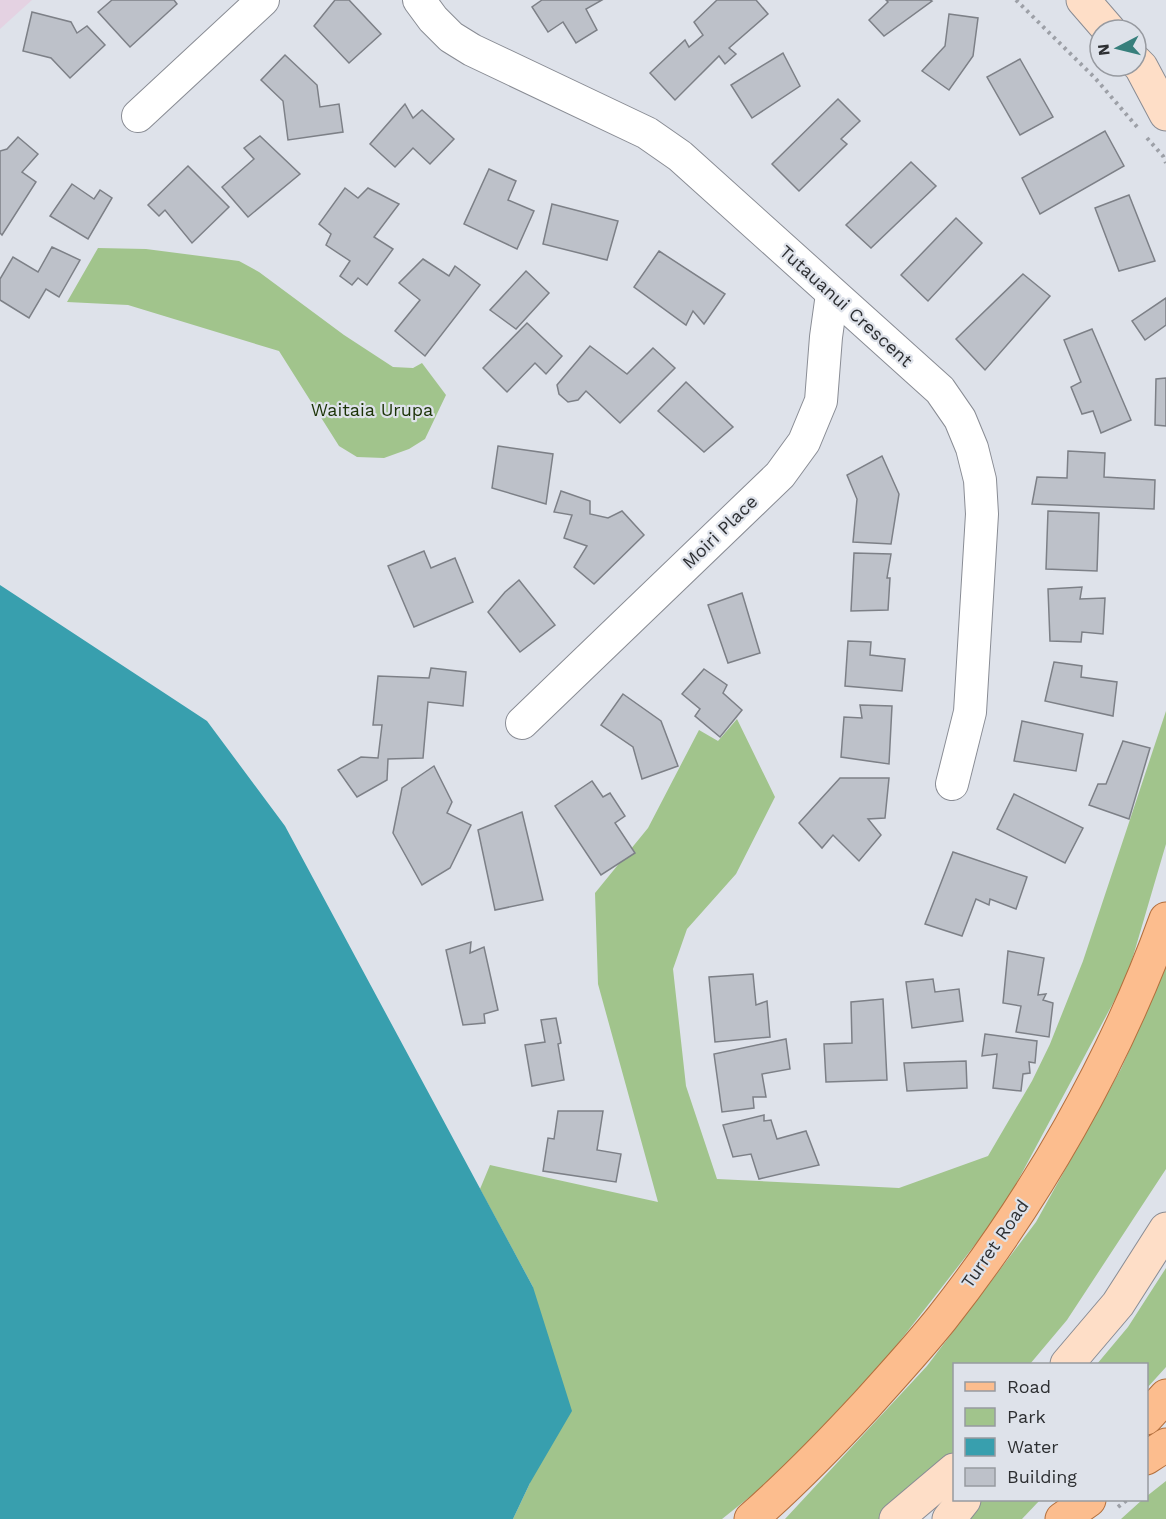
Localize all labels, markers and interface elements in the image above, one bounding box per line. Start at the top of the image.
north arrow [1088,18,1148,78]
text: N [1093,43,1114,57]
street label: Tutauanui Crescent [776,241,917,371]
park label: Waitaia Urupa [311,399,433,420]
street label: Moiri Place [678,491,762,573]
street label: Turret Road [956,1196,1033,1292]
legend [953,1363,1148,1501]
text: Road [1007,1376,1051,1397]
text: Park [1007,1406,1046,1427]
text: Water [1007,1436,1059,1457]
text: Building [1007,1466,1077,1487]

